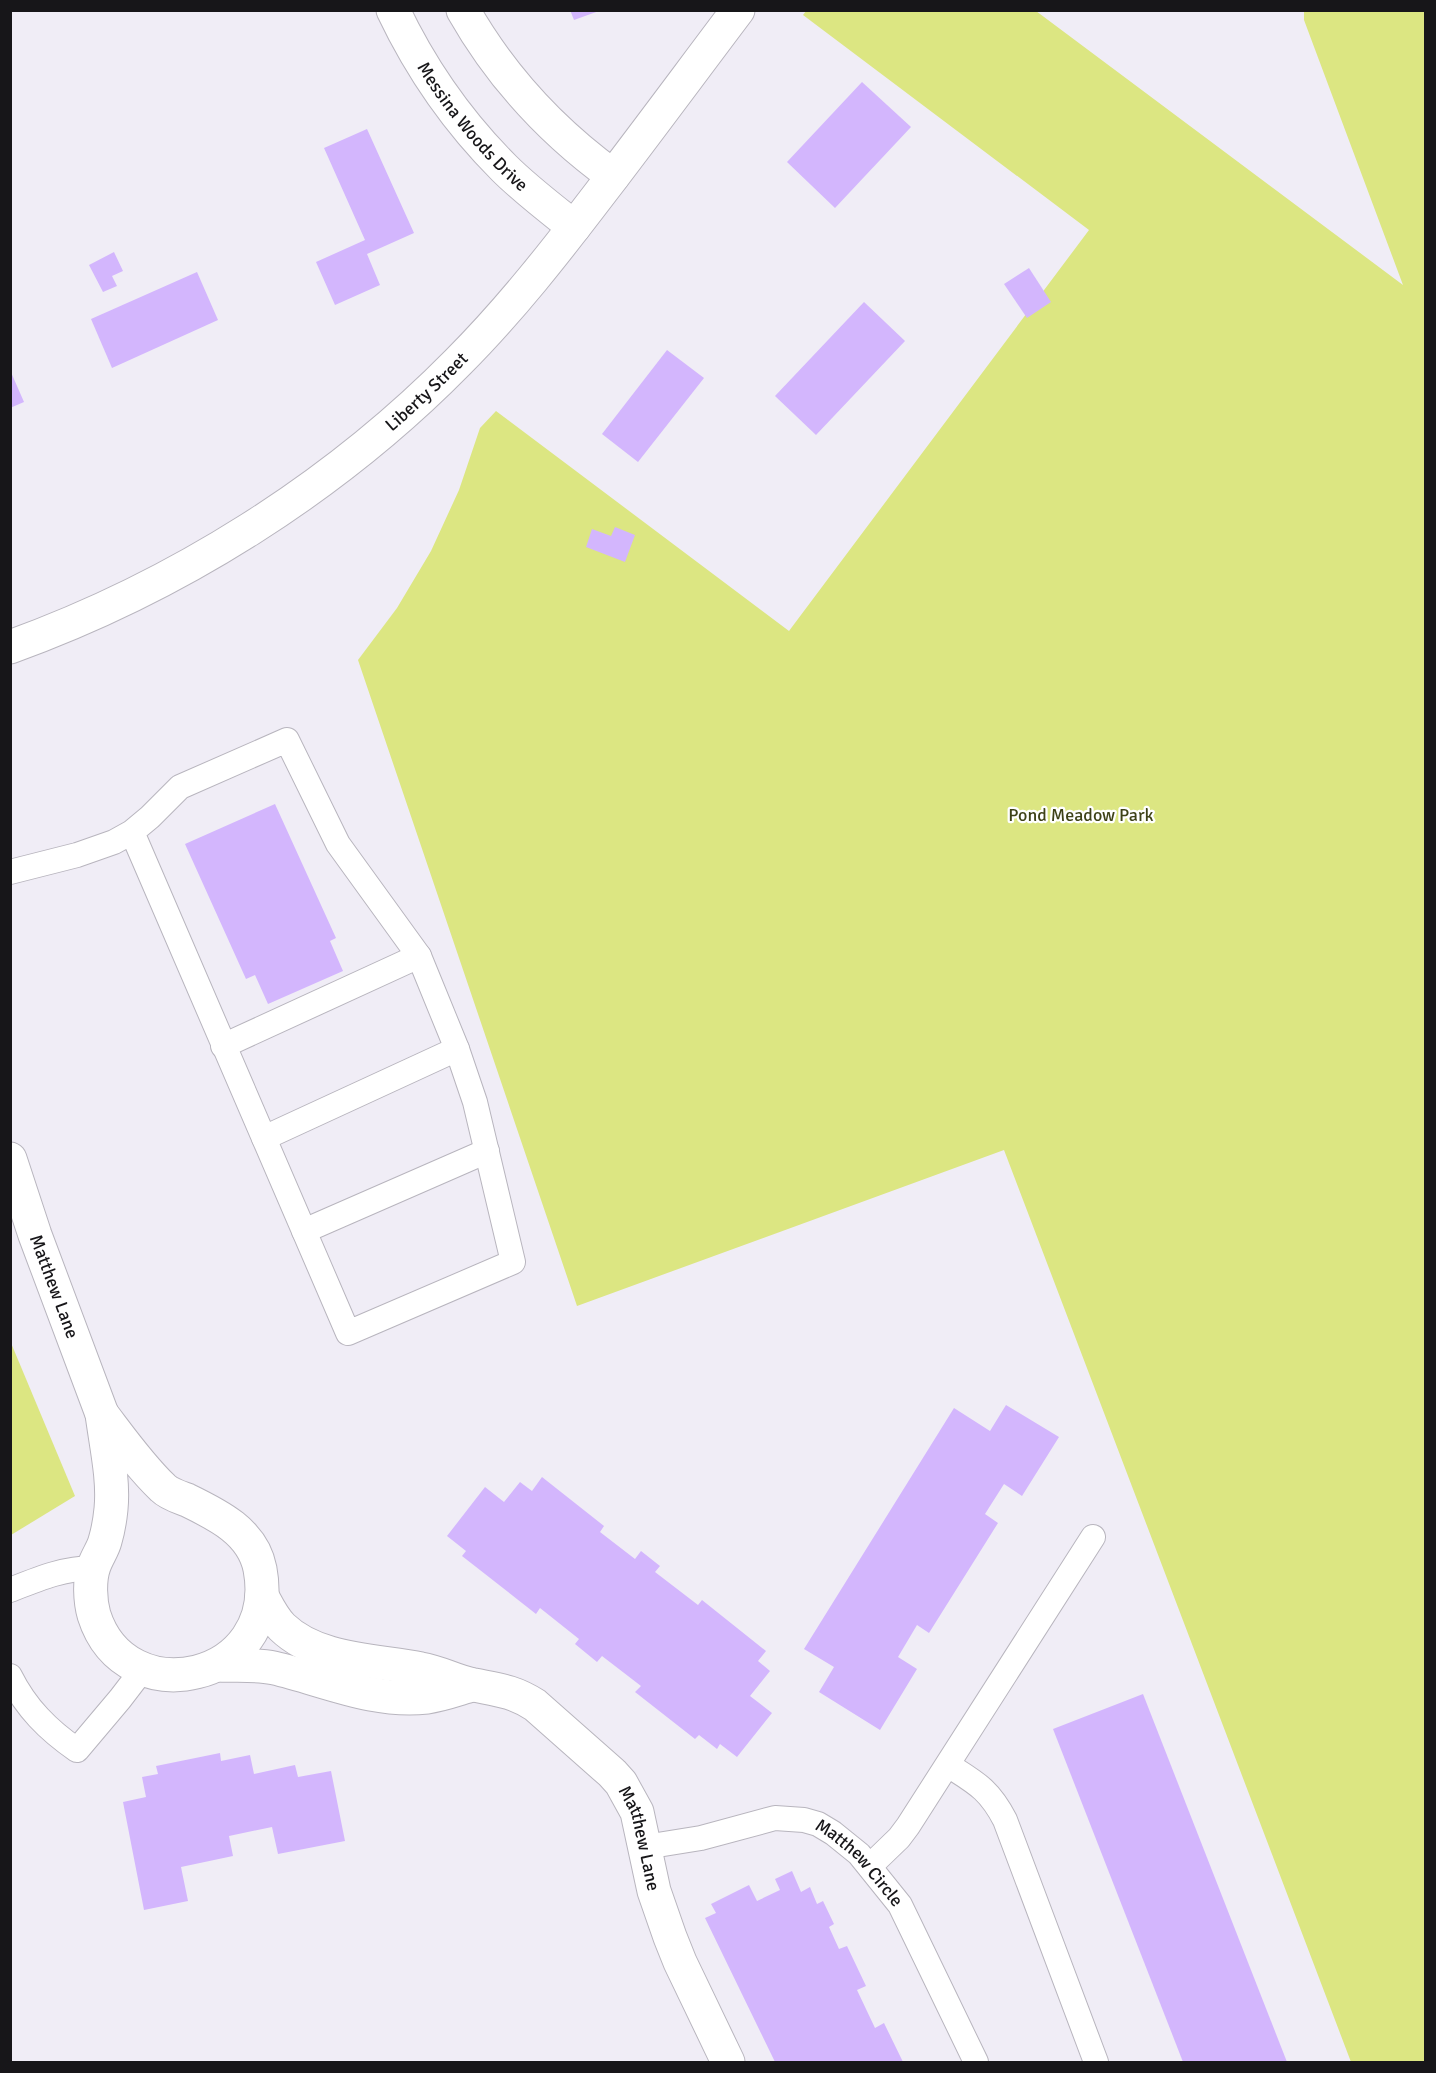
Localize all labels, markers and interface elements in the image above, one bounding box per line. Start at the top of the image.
street label: Messina Woods Drive [413,58,533,196]
street label: Liberty Street [381,348,472,436]
park label: Pond Meadow Park [1008,804,1154,826]
street label: Matthew Lane [25,1232,84,1341]
street label: Matthew Lane [614,1782,665,1893]
street label: Matthew Circle [811,1814,908,1911]

